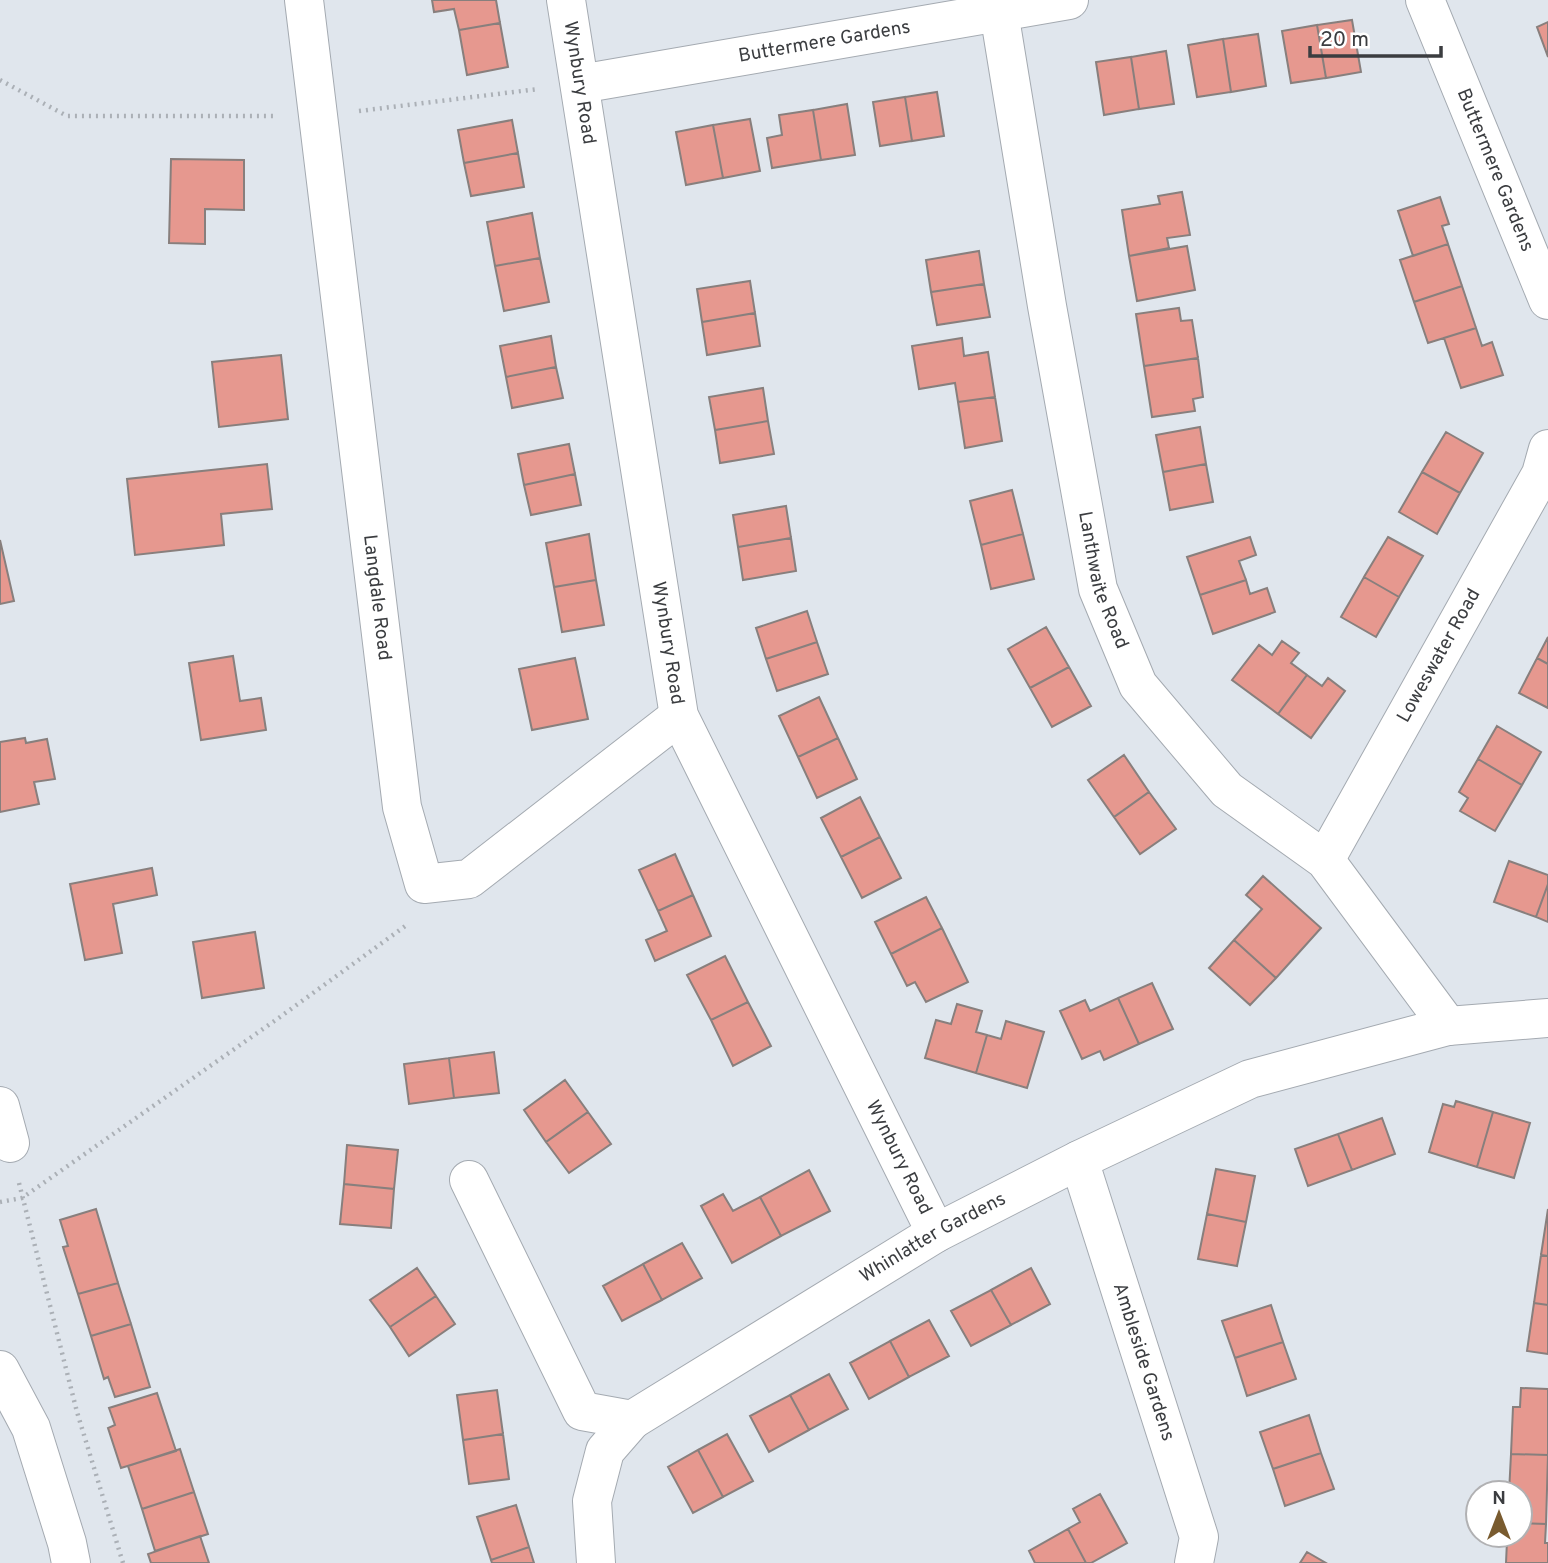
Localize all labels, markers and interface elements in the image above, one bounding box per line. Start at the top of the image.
scale bar [1310,14,1441,58]
street label: Buttermere Gardens [737,15,912,69]
street label: Wynbury Road [558,20,601,146]
text: 20 m [1320,27,1369,54]
street label: Buttermere Gardens [1451,85,1539,255]
street label: Lanthwaite Road [1072,509,1134,653]
street label: Langdale Road [357,533,396,662]
street label: Wynbury Road [646,580,689,706]
street label: Loweswater Road [1392,585,1486,727]
street label: Wynbury Road [860,1097,937,1219]
street label: Whinlatter Gardens [856,1187,1010,1289]
street label: Ambleside Gardens [1107,1280,1180,1444]
north arrow [1464,1479,1534,1549]
text: N [1492,1487,1506,1511]

